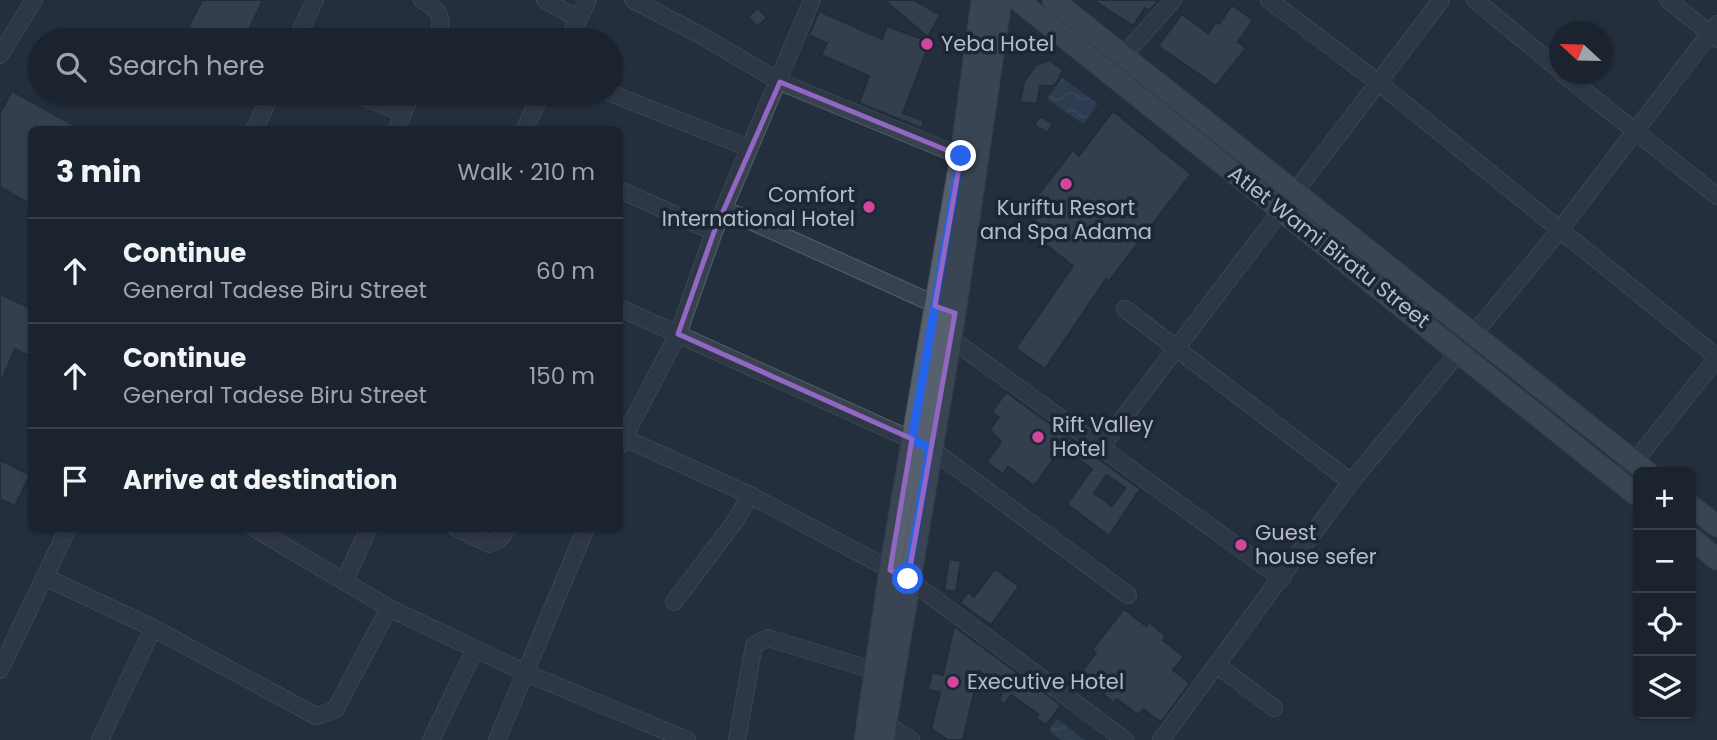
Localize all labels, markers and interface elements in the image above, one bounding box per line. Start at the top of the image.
north arrow [1549,21,1612,84]
search box [28,28,623,105]
place label: Yeba Hotel [941,29,1054,58]
marker: Yeba Hotel [919,36,935,52]
icon: search [52,48,90,86]
text: Search here [108,48,265,84]
route end [945,140,976,171]
text: 3 min [56,150,141,193]
text: Walk · 210 m [457,156,595,188]
street label: Atlet Wami Biratu Street [1222,159,1436,335]
marker: Kuriftu Resort and Spa Adama [1058,176,1074,192]
place label: Comfort International Hotel [662,180,855,233]
place label: Kuriftu Resort and Spa Adama [980,193,1152,246]
marker: Comfort International Hotel [861,199,877,215]
text: Continue [123,235,246,271]
icon: ahead [56,252,94,290]
text: 60 m [536,255,595,287]
text: General Tadese Biru Street [123,274,427,306]
text: Continue [123,340,246,376]
icon: ahead [56,357,94,395]
text: 150 m [529,360,595,392]
text: General Tadese Biru Street [123,379,427,411]
place label: Rift Valley Hotel [1052,410,1154,463]
marker: Rift Valley Hotel [1030,429,1046,445]
icon: arrive [56,462,94,500]
text: Arrive at destination [123,462,398,498]
map controls [1633,467,1696,719]
button: + [1633,467,1696,530]
place label: Guest house sefer [1255,518,1377,571]
button: − [1633,530,1696,593]
marker: Guest house sefer [1233,537,1249,553]
route start [892,563,923,594]
button: locate [1633,593,1696,656]
button: layers [1633,656,1696,719]
place label: Executive Hotel [967,667,1124,696]
marker: Executive Hotel [945,674,961,690]

